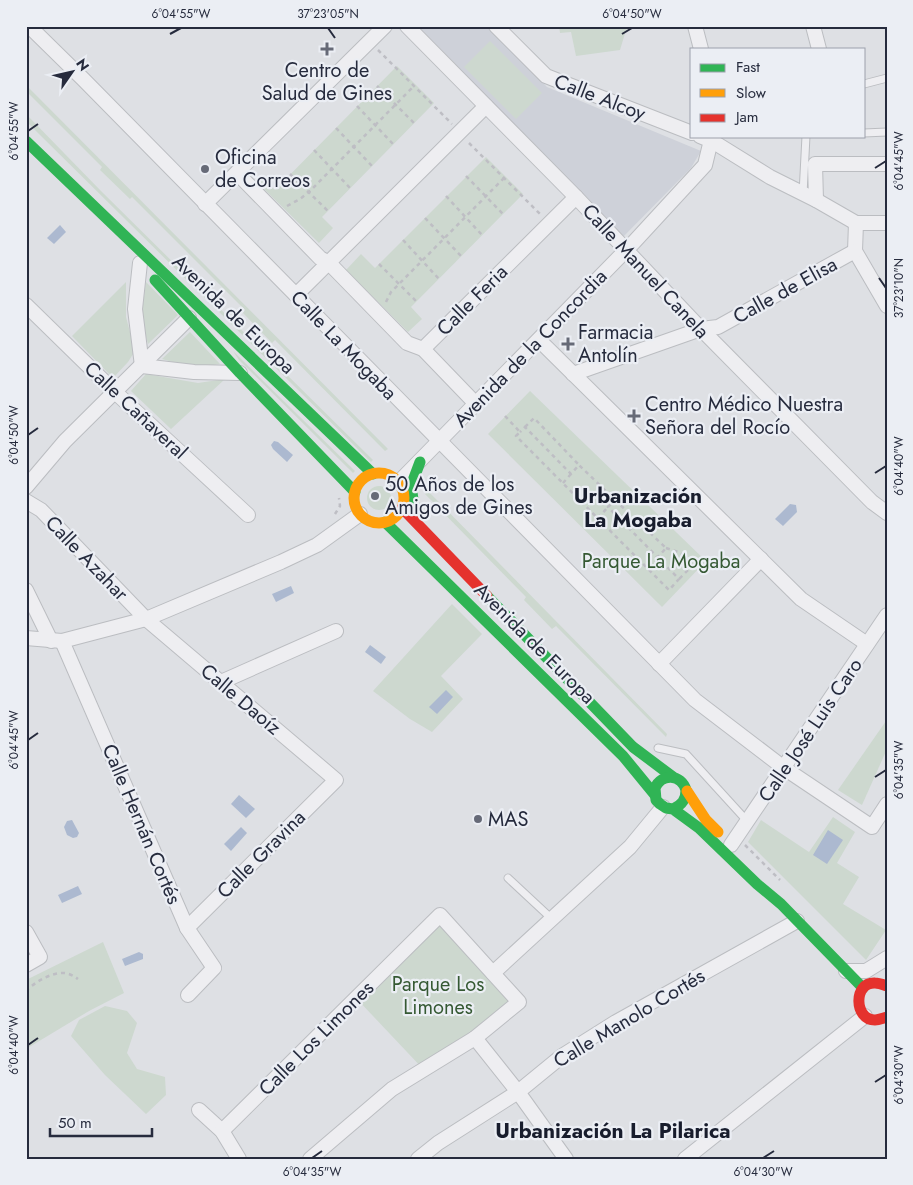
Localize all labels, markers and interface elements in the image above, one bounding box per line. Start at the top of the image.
text: 6°04'55"W [152,5,211,23]
text: 37°23'05"N [297,5,359,23]
text: 6°04'50"W [602,5,662,23]
marker: Centro de Salud de Gines [320,42,334,56]
north arrow [48,48,98,98]
legend [690,48,866,138]
text: N [71,55,94,75]
place label: Centro de Salud de Gines [262,56,392,108]
text: Fast [736,56,760,78]
street label: Calle Alcoy [550,67,650,128]
text: Slow [736,82,767,104]
text: 6°04'55"W [5,101,23,160]
text: Jam [734,106,759,128]
text: 6°04'45"W [890,131,908,191]
place label: Oficina de Correos [215,143,310,195]
marker: Oficina de Correos [199,163,211,175]
street label: Calle Manuel Canela [575,197,716,345]
street label: Avenida de Europa [166,248,302,381]
street label: Calle de Elisa [728,250,843,331]
street label: Calle Feria [430,258,514,342]
text: 37°23'10"N [890,258,908,318]
street label: Avenida de la Concordia [447,263,614,434]
street label: Calle La Mogaba [284,284,404,407]
place label: Farmacia Antolín [578,318,653,370]
marker: Farmacia Antolín [562,338,574,350]
street label: Calle Cañaveral [77,355,194,466]
place label: Centro Médico Nuestra Señora del Rocío [645,390,843,442]
text: 6°04'50"W [5,405,23,465]
marker: Centro Médico Nuestra Señora del Rocío [627,409,641,423]
text: 6°04'40"W [890,436,908,496]
place label: 50 Años de los Amigos de Gines [385,470,533,522]
district label: Urbanización La Mogaba [574,481,702,535]
marker: 50 Años de los Amigos de Gines [369,490,381,502]
street label: Calle Azahar [38,509,135,608]
park label: Parque La Mogaba [582,547,740,576]
street label: Avenida de Europa [467,576,602,711]
street label: Calle José Luis Caro [751,652,869,808]
street label: Calle Daoíz [194,657,287,742]
text: 6°04'45"W [5,710,23,770]
street label: Calle Hernán Cortés [95,740,188,909]
text: 6°04'35"W [890,741,908,799]
street label: Calle Gravina [211,804,312,905]
place label: MAS [488,805,528,834]
marker: MAS [472,813,484,825]
street label: Calle Manolo Cortés [548,962,711,1075]
park label: Parque Los Limones [392,970,484,1022]
street label: Calle Los Limones [252,974,380,1102]
text: 6°04'40"W [5,1015,23,1075]
text: 6°04'30"W [890,1045,908,1105]
scale bar [50,1105,152,1137]
text: 50 m [58,1112,92,1134]
district label: Urbanización La Pilarica [495,1116,731,1146]
text: 6°04'35"W [283,1163,341,1181]
text: 6°04'30"W [733,1163,793,1181]

